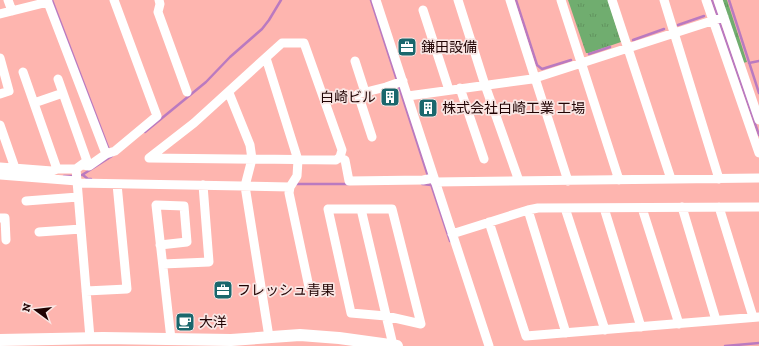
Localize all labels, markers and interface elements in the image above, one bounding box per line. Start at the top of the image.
office icon: 鎌田設備 [396,36,418,58]
place label: 鎌田設備 [421,39,477,56]
building icon: 白崎ビル [379,86,401,108]
place label: 白崎ビル [320,89,376,106]
building icon: 株式会社白崎工業 工場 [417,97,439,119]
place label: 株式会社白崎工業 工場 [442,100,585,117]
office icon: フレッシュ青果 [212,279,234,301]
place label: フレッシュ青果 [237,282,335,299]
north arrow [16,290,56,330]
text: N [19,301,34,313]
cafe icon: 大洋 [174,311,196,333]
place label: 大洋 [199,314,227,331]

